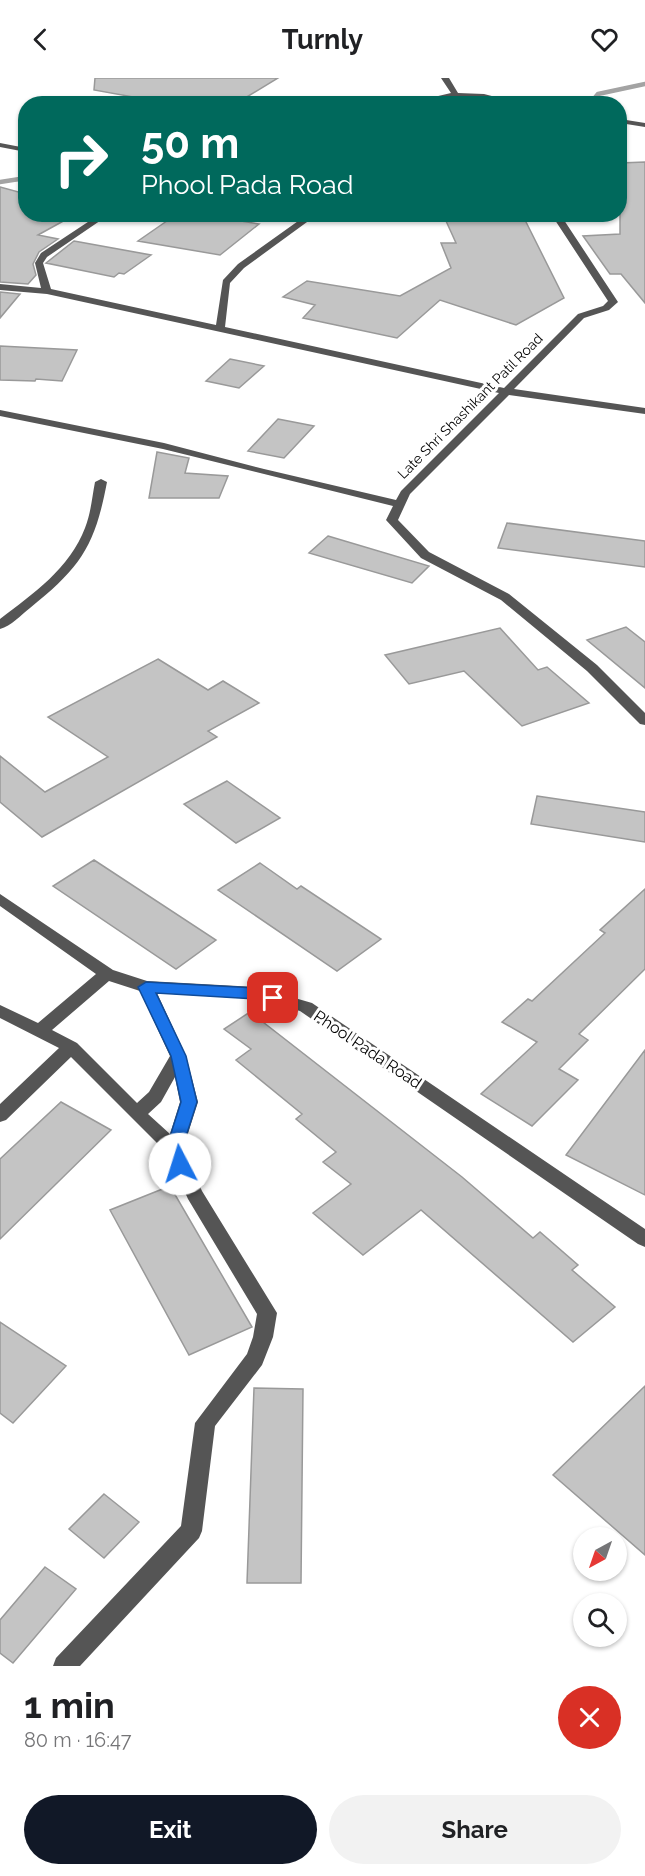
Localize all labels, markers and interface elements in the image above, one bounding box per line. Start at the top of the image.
icon: back [24,23,57,56]
icon: heart [588,23,621,56]
text: Turnly [282,24,363,55]
text: 50 m [141,119,239,168]
icon: right [42,120,120,198]
text: Phool Pada Road [141,169,354,200]
street label: Late Shri Shashikant Patil Road [394,330,546,482]
pin [247,972,298,1023]
icon: arrive [256,981,289,1014]
street label: Phool Pada Road [310,1006,425,1093]
position arrow [148,1132,212,1196]
north arrow [573,1527,627,1581]
map controls [573,1527,627,1647]
button: search [573,1593,627,1647]
text: 1 min [24,1684,115,1726]
button: close [558,1686,621,1749]
text: 80 m · 16:47 [24,1728,131,1752]
button: Exit [24,1795,317,1864]
button: Share [329,1795,621,1864]

